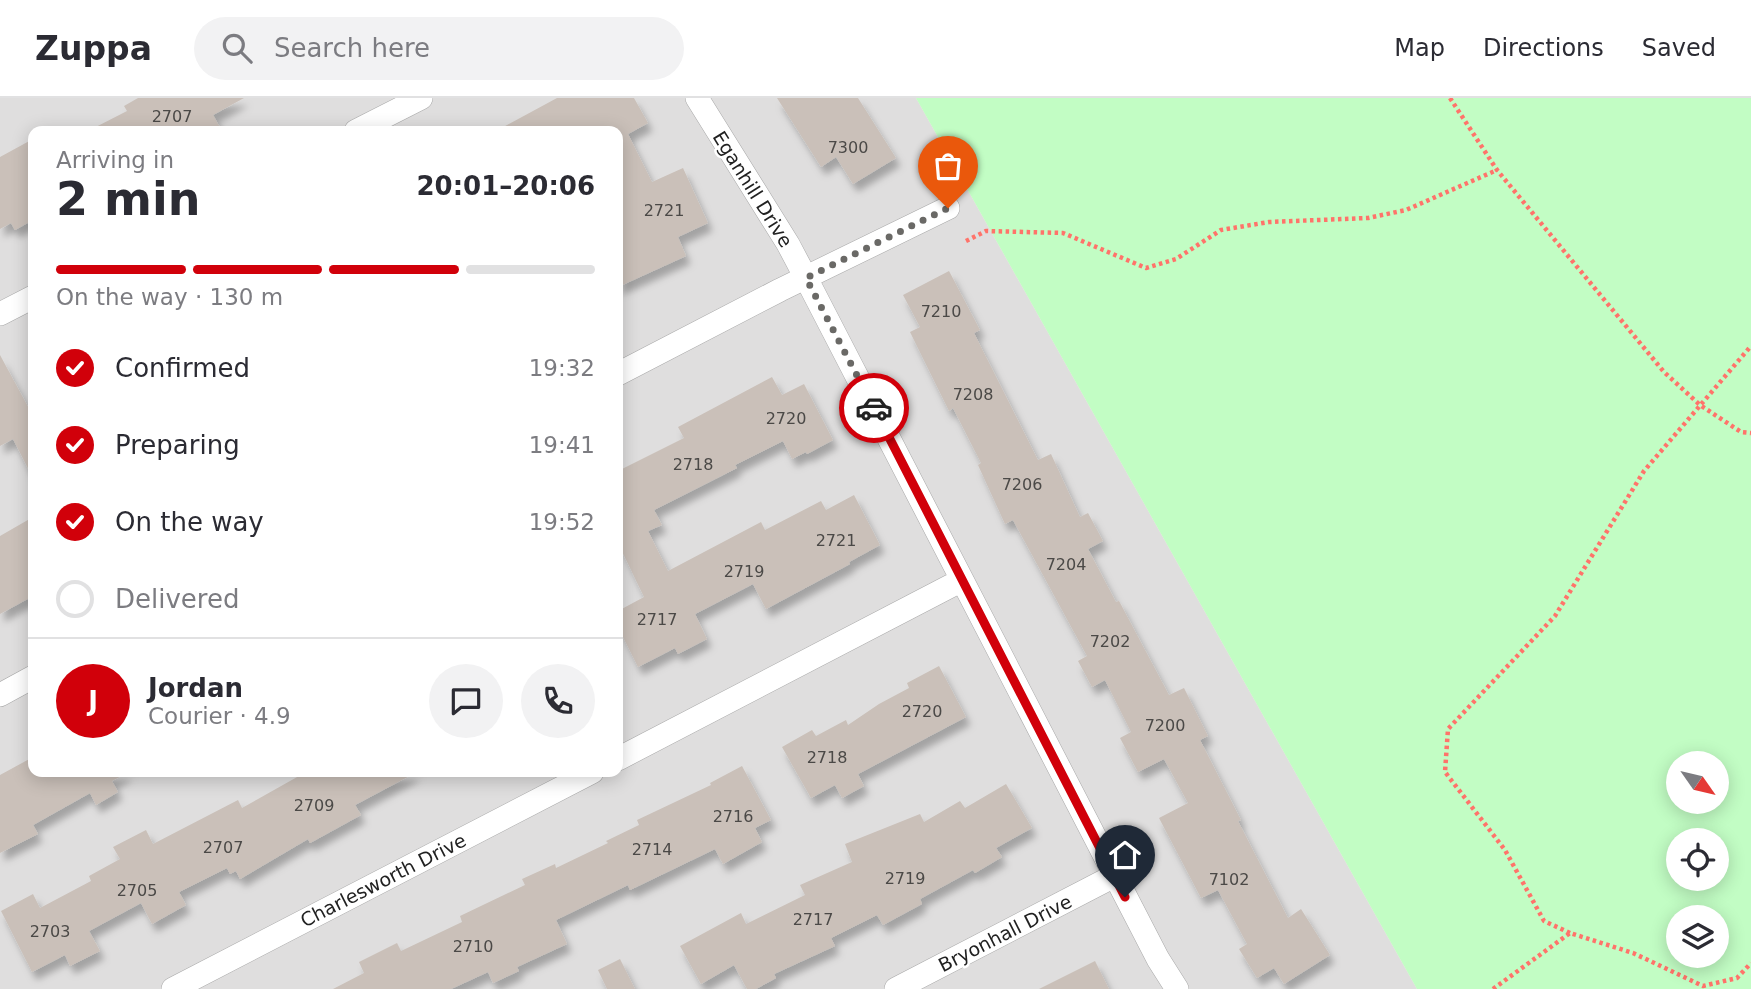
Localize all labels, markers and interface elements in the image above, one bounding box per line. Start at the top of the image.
search box [194,17,684,80]
text: Zuppa [35,29,152,68]
icon: search [218,29,256,67]
text: Search here [274,33,430,63]
text: Map [1394,34,1445,62]
text: Directions [1483,34,1604,62]
text: Saved [1642,34,1716,62]
house number: 2707 [152,107,192,126]
street label: Eganhill Drive [709,127,797,251]
pin [918,136,978,208]
house number: 7300 [828,138,868,157]
text: Arriving in [56,147,174,173]
icon: bag [929,147,967,185]
text: 20:01–20:06 [416,171,595,201]
text: 2 min [56,172,200,226]
house number: 2721 [644,201,684,220]
text: On the way · 130 m [56,284,283,310]
house number: 7210 [921,302,961,321]
icon: check [56,349,94,387]
text: Confirmed [115,353,250,383]
text: 19:32 [529,355,595,381]
courier [839,373,909,443]
house number: 7208 [953,385,993,404]
icon: car [855,389,893,427]
house number: 2720 [766,409,806,428]
icon: check [56,426,94,464]
text: Preparing [115,430,240,460]
text: 19:41 [529,432,595,458]
house number: 2718 [673,455,713,474]
house number: 7206 [1002,475,1042,494]
icon: check [56,503,94,541]
text: On the way [115,507,264,537]
text: 19:52 [529,509,595,535]
house number: 2721 [816,531,856,550]
house number: 7204 [1046,555,1086,574]
house number: 2719 [724,562,764,581]
text: Delivered [115,584,239,614]
house number: 2717 [637,610,677,629]
house number: 7202 [1090,632,1130,651]
button: chat [429,664,503,738]
button: phone [521,664,595,738]
text: Jordan [148,673,243,703]
text: J [88,686,98,716]
house number: 2720 [902,702,942,721]
text: Courier · 4.9 [148,703,291,729]
house number: 7200 [1145,716,1185,735]
house number: 2718 [807,748,847,767]
north arrow [1666,751,1729,814]
map controls [1666,751,1729,968]
house number: 2709 [294,796,334,815]
house number: 2716 [713,807,753,826]
pin [1095,825,1155,897]
button: locate [1666,828,1729,891]
street label: Charlesworth Drive [297,829,469,931]
icon: home [1106,836,1144,874]
house number: 2707 [203,838,243,857]
house number: 2714 [632,840,672,859]
house number: 2719 [885,869,925,888]
house number: 7102 [1209,870,1249,889]
house number: 2705 [117,881,157,900]
street label: Bryonhall Drive [935,890,1075,976]
button: layers [1666,905,1729,968]
house number: 2717 [793,910,833,929]
house number: 2703 [30,922,70,941]
house number: 2710 [453,937,493,956]

